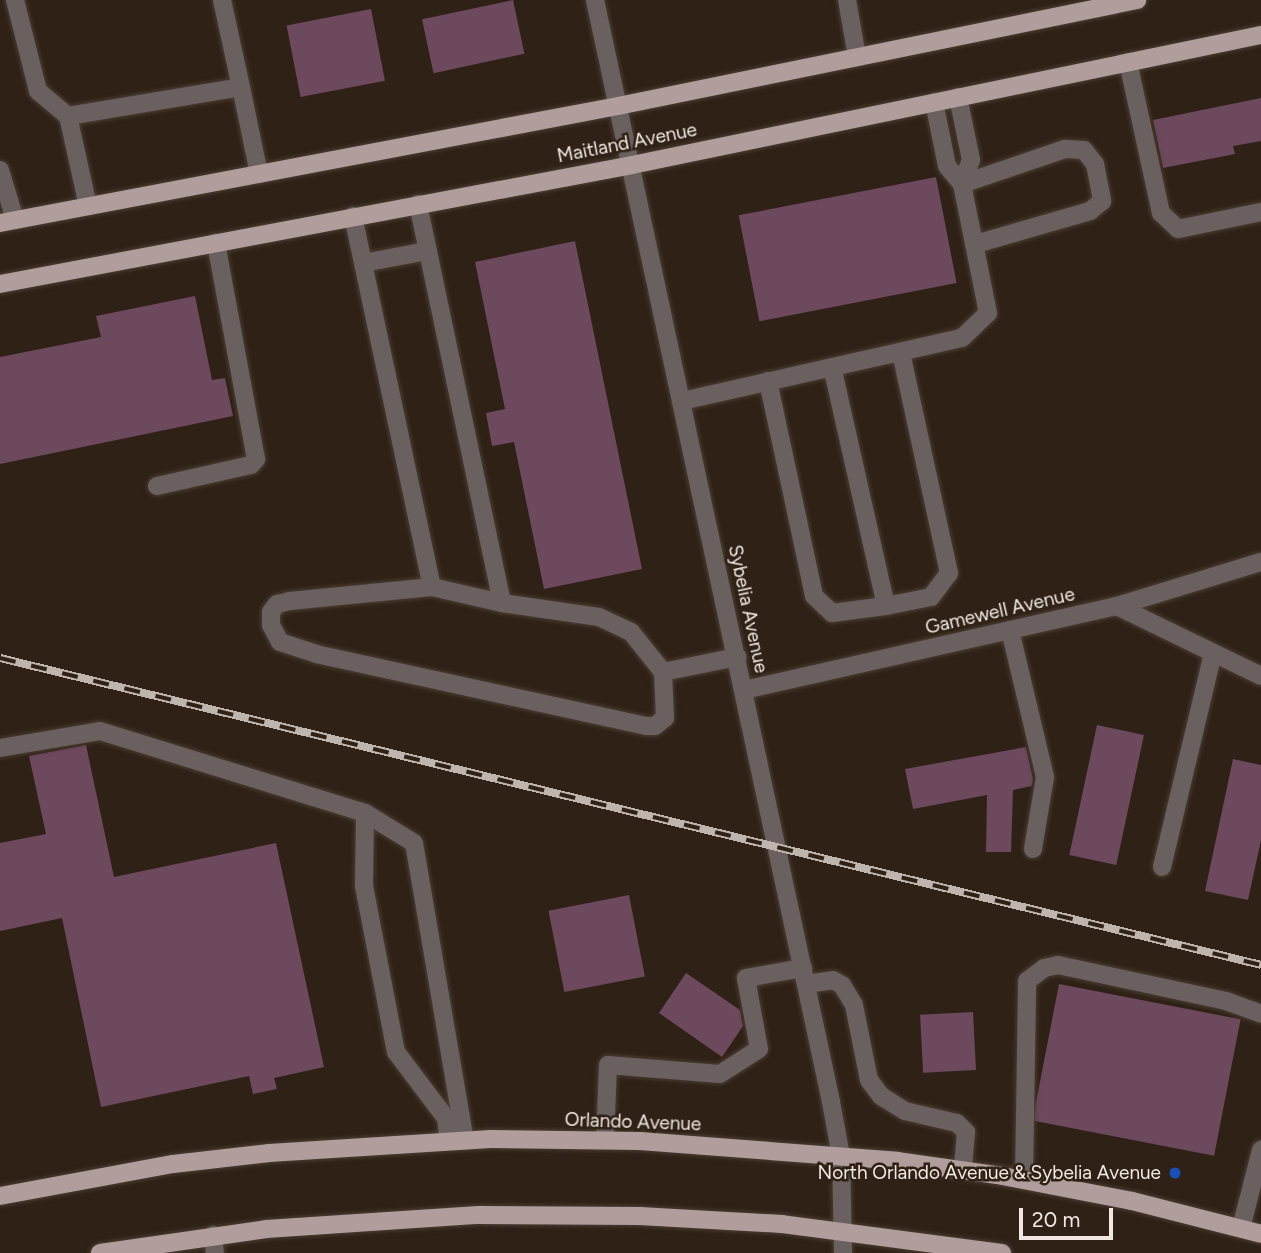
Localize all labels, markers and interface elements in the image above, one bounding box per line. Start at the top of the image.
street label: Maitland Avenue [555,118,699,168]
street label: Sybelia Avenue [723,543,773,675]
street label: Gamewell Avenue [923,583,1077,639]
street label: Orlando Avenue [564,1108,702,1136]
place label: North Orlando Avenue & Sybelia Avenue [818,1162,1161,1184]
marker: North Orlando Avenue & Sybelia Avenue [1167,1165,1183,1181]
scale bar [1023,1194,1118,1238]
text: 20 m [1032,1207,1080,1232]

